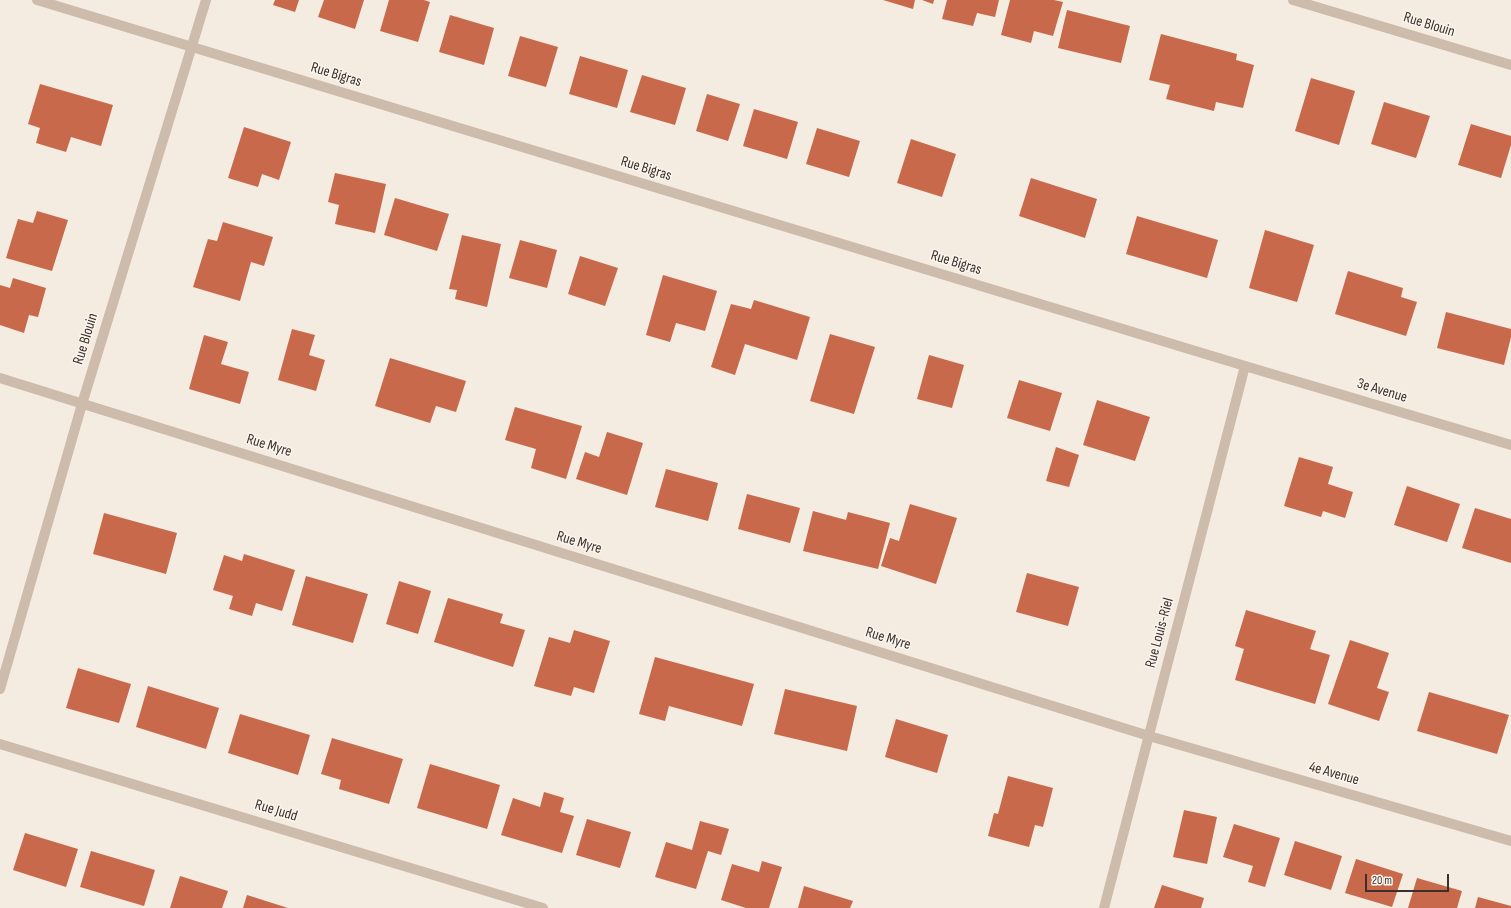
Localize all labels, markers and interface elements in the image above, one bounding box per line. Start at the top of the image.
street label: Rue Blouin [1401,9,1457,41]
street label: Rue Bigras [308,59,364,91]
street label: Rue Bigras [618,153,674,185]
street label: Rue Bigras [928,247,984,279]
street label: Rue Blouin [70,311,102,367]
street label: 3e Avenue [1355,375,1409,407]
street label: Rue Myre [244,431,294,461]
street label: Rue Myre [554,528,604,558]
street label: Rue Louis-Riel [1142,596,1178,670]
street label: Rue Myre [863,624,913,654]
street label: 4e Avenue [1307,758,1361,790]
street label: Rue Judd [253,796,299,826]
scale bar [1367,866,1451,892]
text: 20 m [1372,873,1392,888]

